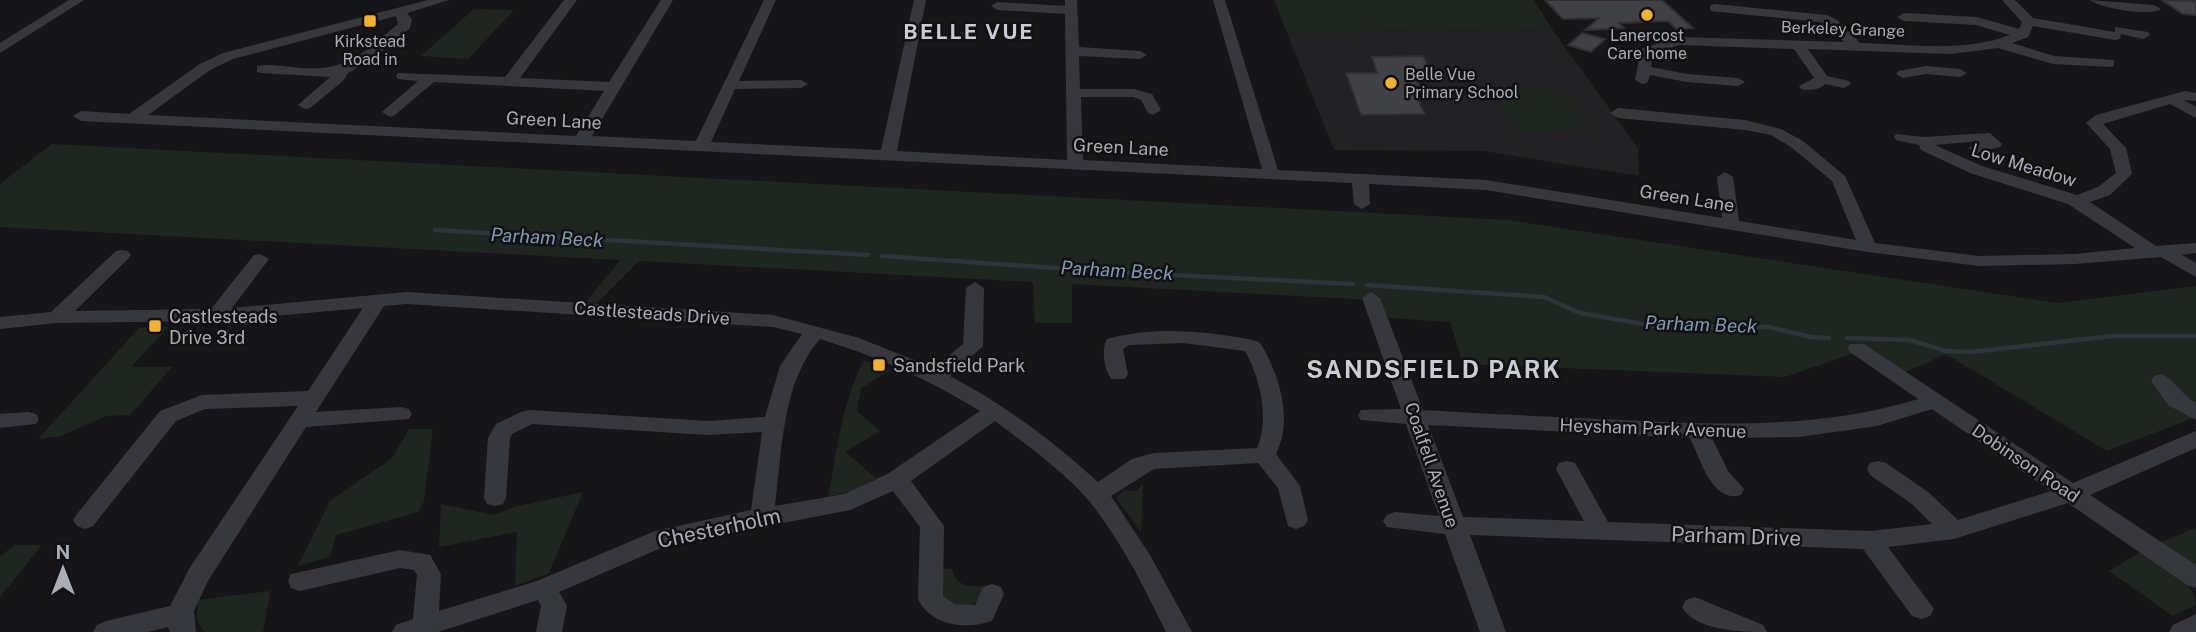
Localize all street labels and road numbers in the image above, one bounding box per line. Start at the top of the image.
street label: Berkeley Grange [1781,17,1905,41]
street label: Green Lane [506,107,602,133]
street label: Green Lane [1073,134,1169,160]
street label: Low Meadow [1969,139,2079,191]
street label: Green Lane [1638,180,1736,216]
street label: Castlesteads Drive [573,297,731,329]
street label: Coalfell Avenue [1401,399,1463,531]
street label: Heysham Park Avenue [1559,414,1747,442]
street label: Dobinson Road [1968,419,2084,507]
street label: Chesterholm [655,503,783,553]
street label: Parham Drive [1671,521,1801,551]

